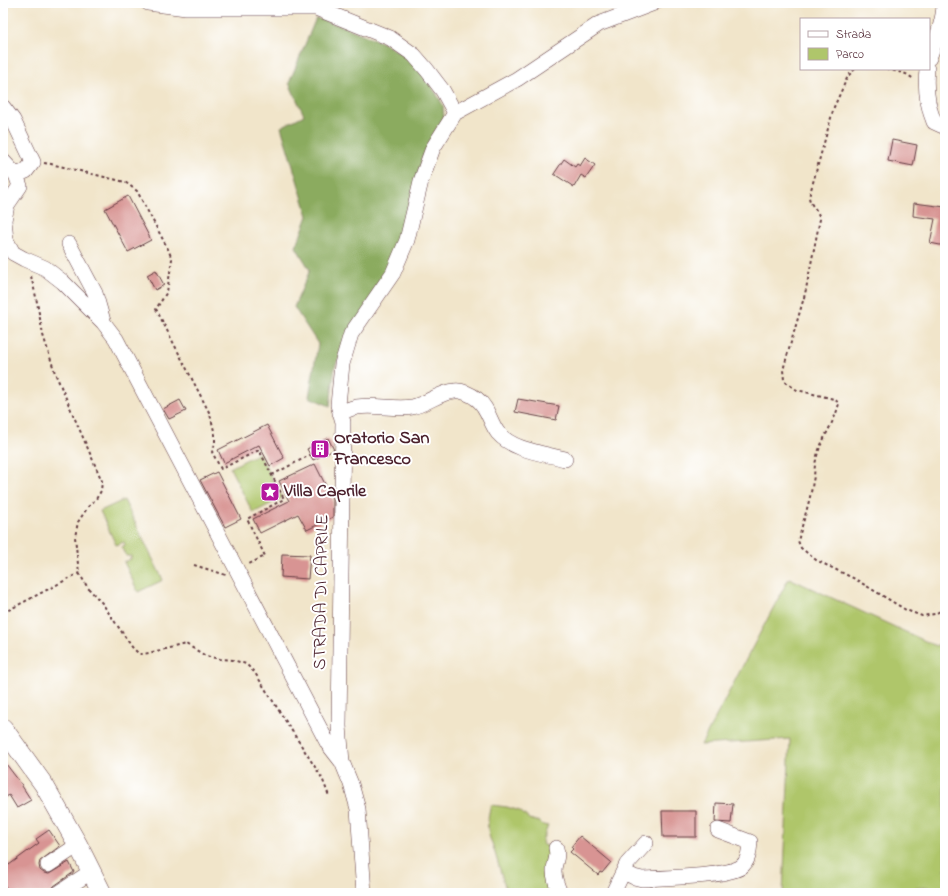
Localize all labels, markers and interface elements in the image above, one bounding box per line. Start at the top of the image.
legend [800,18,930,70]
text: Strada [836,26,871,44]
text: Parco [836,46,864,64]
place label: Oratorio San Francesco [333,426,429,473]
building icon: Oratorio San Francesco [309,438,331,460]
place label: Villa Caprile [283,479,367,505]
place icon: Villa Caprile [259,481,281,503]
street label: STRADA DI CAPRILE [308,514,336,670]

